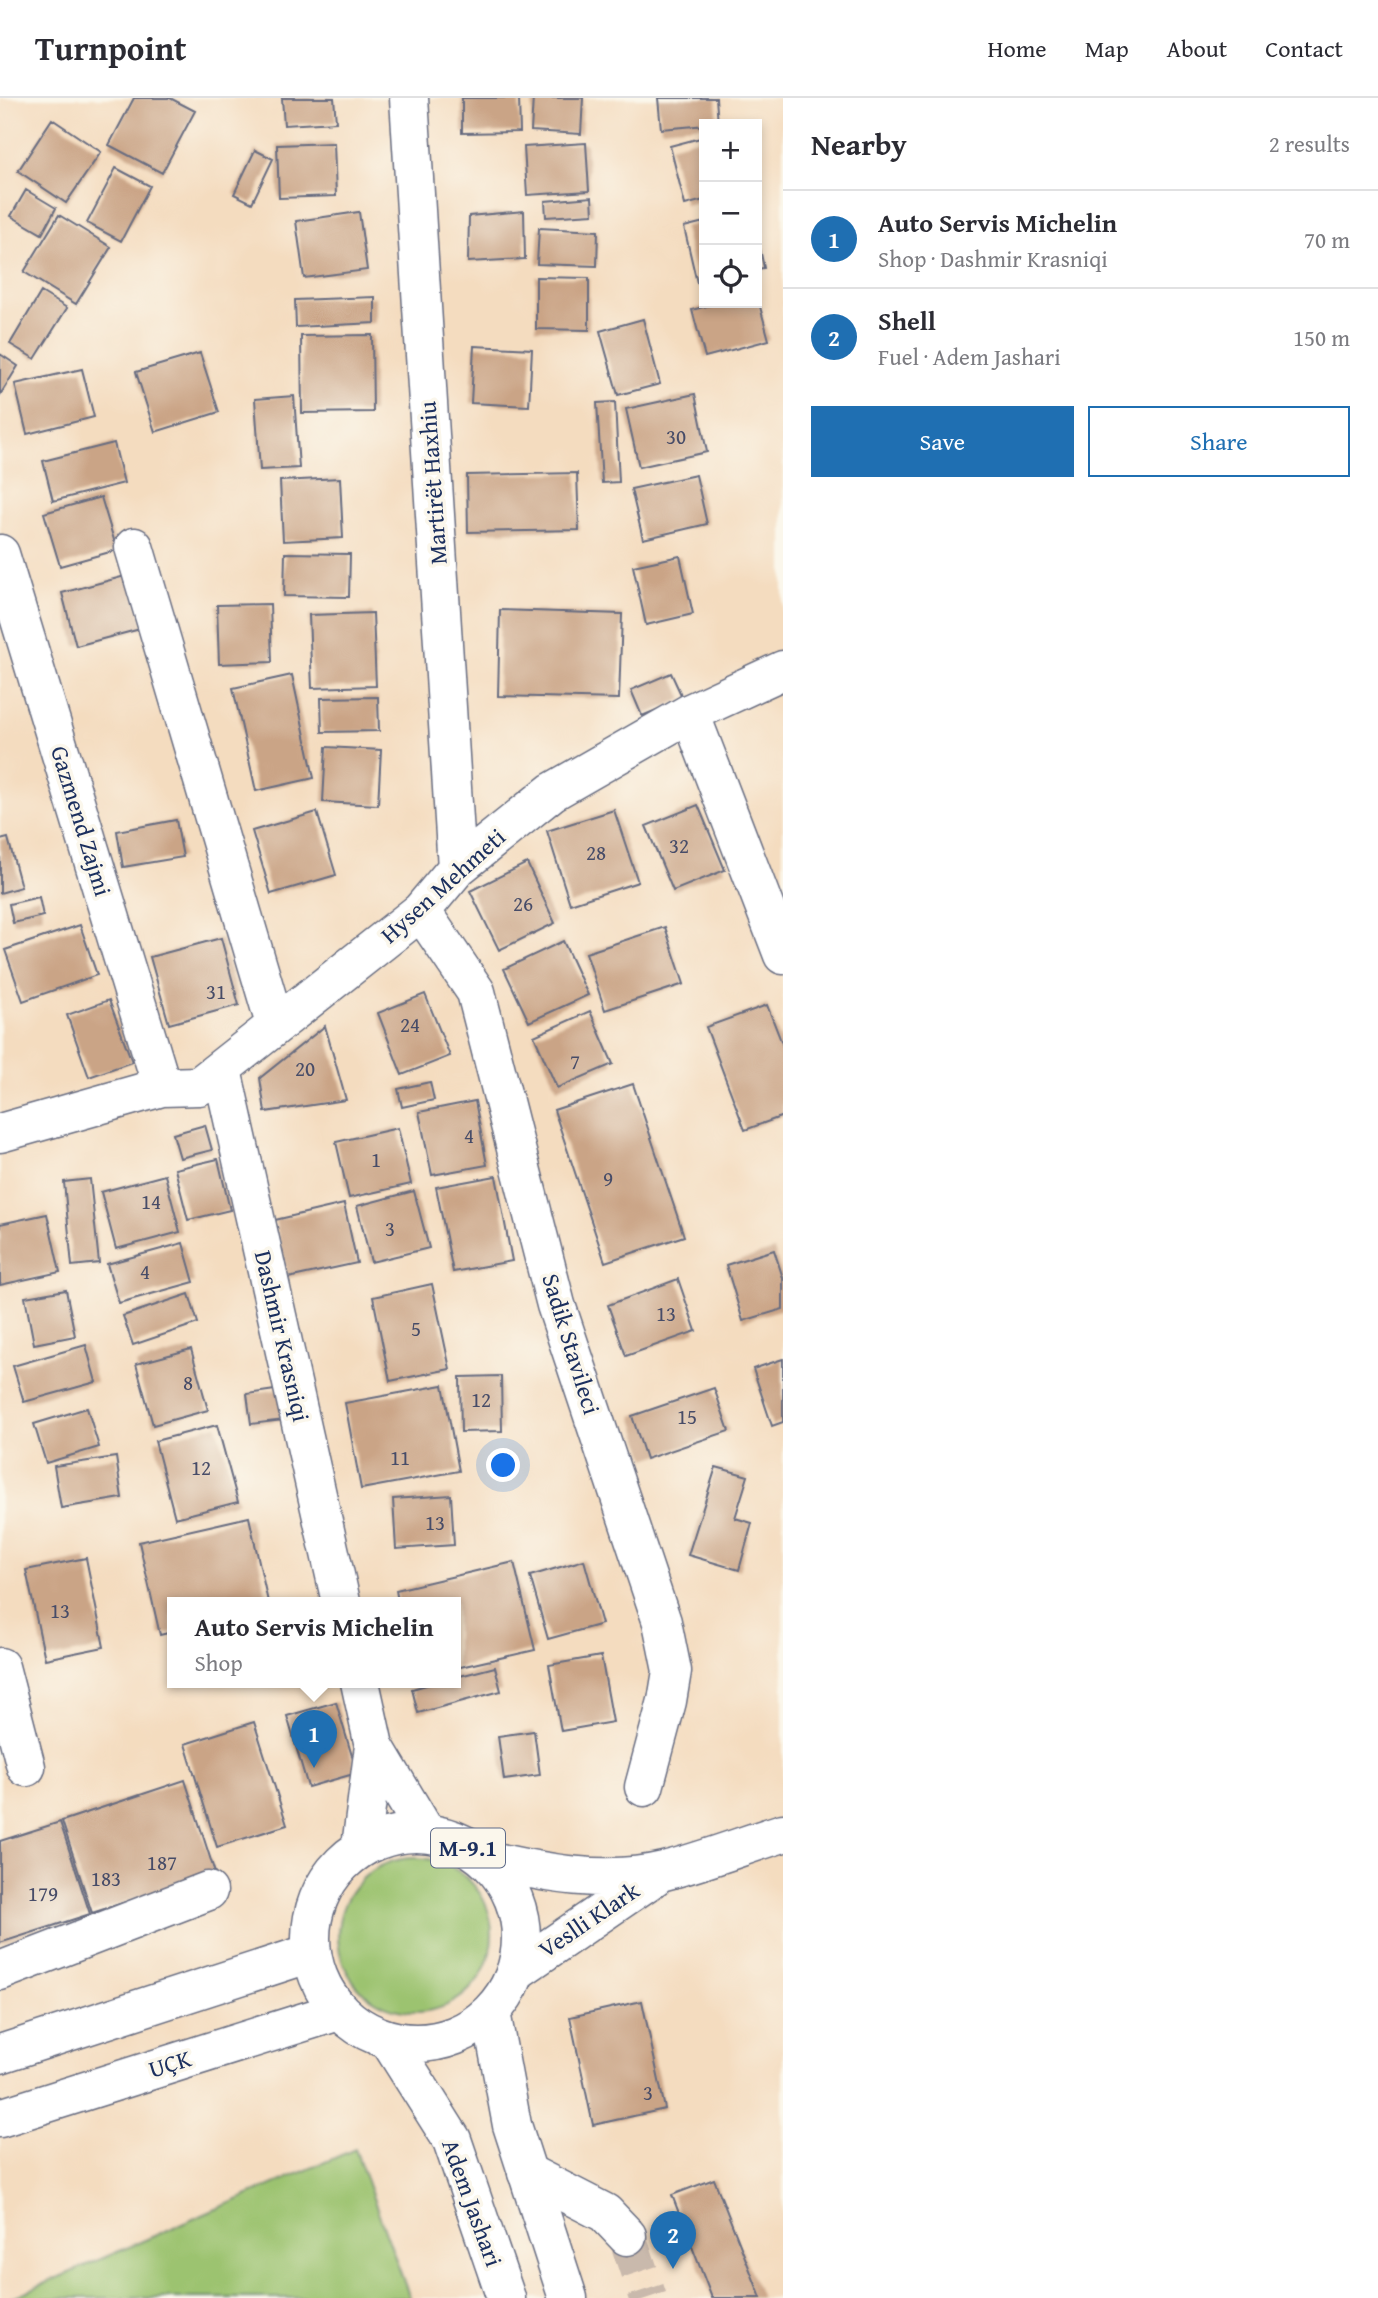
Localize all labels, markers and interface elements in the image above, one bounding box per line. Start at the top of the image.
text: Turnpoint [35,24,187,72]
text: Home [988,31,1047,66]
text: Map [1085,31,1129,66]
text: About [1167,31,1227,66]
text: Contact [1265,31,1343,66]
map controls [699,119,762,308]
button: + [699,119,762,182]
text: Nearby [811,122,907,166]
text: 2 results [1269,127,1350,160]
button: − [699,182,762,245]
text: Auto Servis Michelin [878,203,1117,242]
text: 1 [828,223,840,256]
text: 70 m [1304,223,1350,256]
text: Shop · Dashmir Krasniqi [878,242,1108,275]
button: locate [699,245,762,308]
text: Shell [878,301,936,340]
text: 2 [828,321,840,354]
text: 150 m [1293,321,1350,354]
text: Fuel · Adem Jashari [878,340,1061,373]
street label: Martirët Haxhiu [409,400,456,566]
button: Save [811,406,1074,477]
button: Share [1088,406,1350,477]
house number: 30 [666,421,686,452]
street label: Gazmend Zajmi [42,741,121,900]
street label: Hysen Mehmeti [372,820,513,951]
house number: 32 [669,830,689,861]
house number: 28 [586,837,606,868]
house number: 26 [513,888,533,919]
house number: 31 [206,976,226,1007]
house number: 24 [400,1009,420,1040]
house number: 7 [570,1046,580,1077]
house number: 20 [295,1053,315,1084]
house number: 4 [464,1120,474,1151]
house number: 1 [371,1144,381,1175]
house number: 9 [603,1163,613,1194]
house number: 14 [141,1186,161,1217]
house number: 3 [385,1213,395,1244]
street label: Dashmir Krasniqi [246,1247,319,1425]
house number: 4 [140,1256,150,1287]
street label: Sadik Stavileci [533,1269,610,1419]
house number: 13 [656,1298,676,1329]
house number: 5 [411,1313,421,1344]
house number: 8 [183,1367,193,1398]
house number: 12 [471,1384,491,1415]
house number: 15 [677,1401,697,1432]
house number: 11 [390,1442,410,1473]
your location [486,1448,520,1482]
house number: 12 [191,1452,211,1483]
house number: 13 [425,1507,445,1538]
house number: 13 [50,1595,70,1626]
popup [167,1597,461,1688]
text: Auto Servis Michelin [194,1607,434,1646]
text: Shop [194,1646,243,1679]
pin: 1 [291,1710,337,1768]
road number: M-9.1 [431,1828,505,1868]
house number: 187 [147,1847,177,1878]
house number: 183 [91,1863,121,1894]
street label: Veslli Klark [531,1872,647,1966]
house number: 179 [28,1878,58,1909]
street label: UÇK [144,2040,196,2087]
house number: 3 [643,2077,653,2108]
street label: Adem Jashari [433,2134,512,2272]
pin: 2 [650,2211,696,2269]

